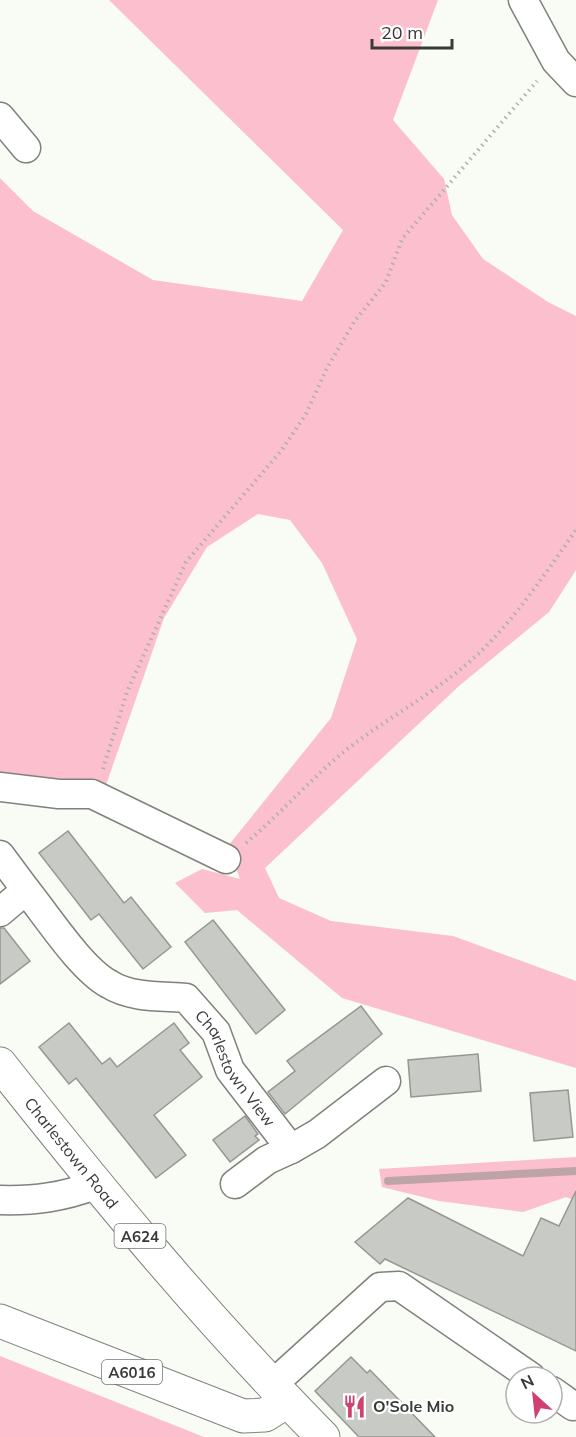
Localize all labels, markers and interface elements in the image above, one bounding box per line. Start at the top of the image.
scale bar [372,12,452,50]
text: 20 m [381,21,423,44]
street label: Charlestown View [191,1006,280,1131]
street label: Charlestown Road [20,1093,123,1212]
road number: A624 [114,1224,166,1248]
road number: A6016 [102,1360,162,1384]
north arrow [504,1365,564,1425]
text: N [517,1370,537,1393]
restaurant icon: O'Sole Mio [342,1393,368,1419]
place label: O'Sole Mio [373,1396,454,1416]

